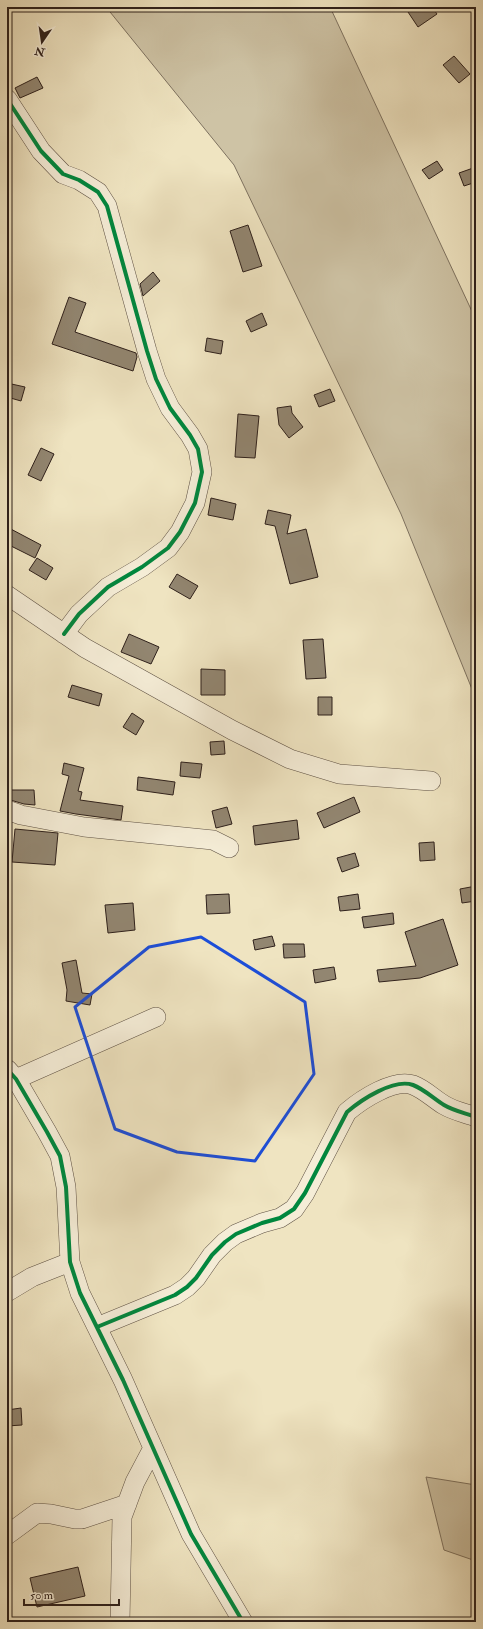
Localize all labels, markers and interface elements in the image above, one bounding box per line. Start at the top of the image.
north arrow [22,22,62,62]
text: N [32,44,47,59]
scale bar [24,1581,119,1607]
text: 50 m [30,1588,54,1603]

